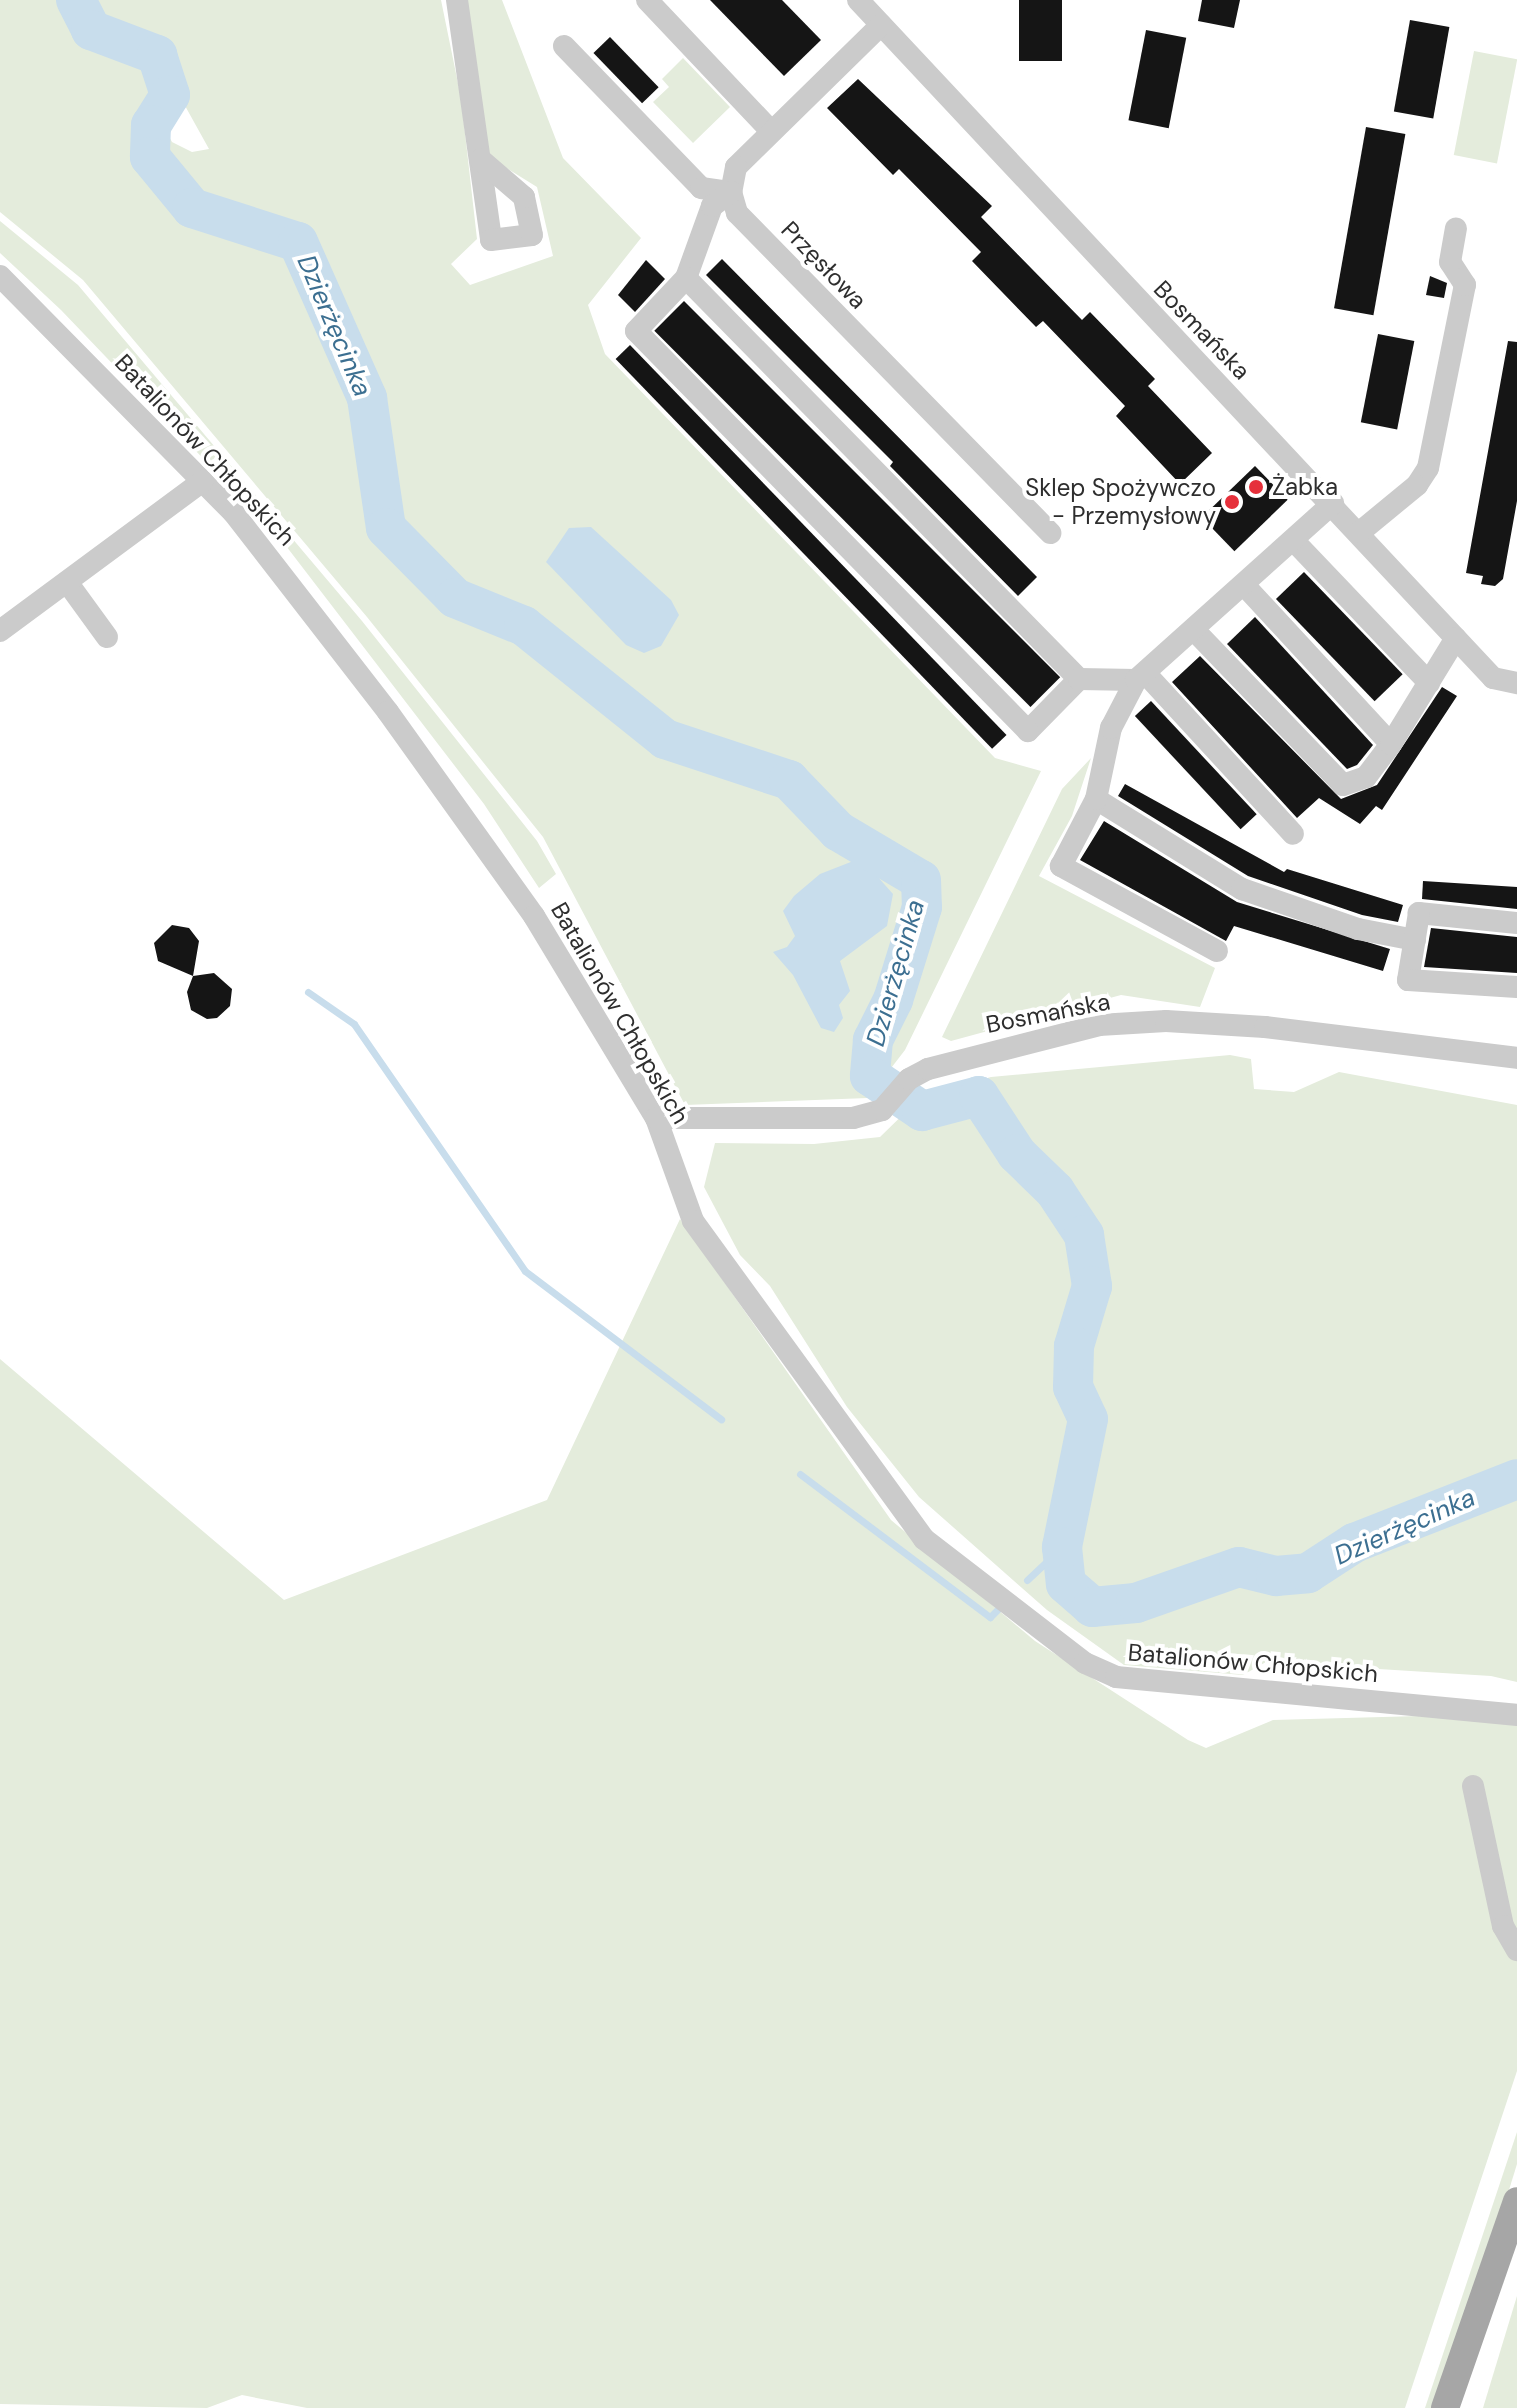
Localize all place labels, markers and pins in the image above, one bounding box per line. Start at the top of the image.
place label: Żabka [1272,473,1338,501]
place label: Sklep Spożywczo - Przemysłowy [1025,474,1216,530]
marker: Żabka [1247,478,1265,496]
marker: Sklep Spożywczo - Przemysłowy [1223,493,1241,511]

